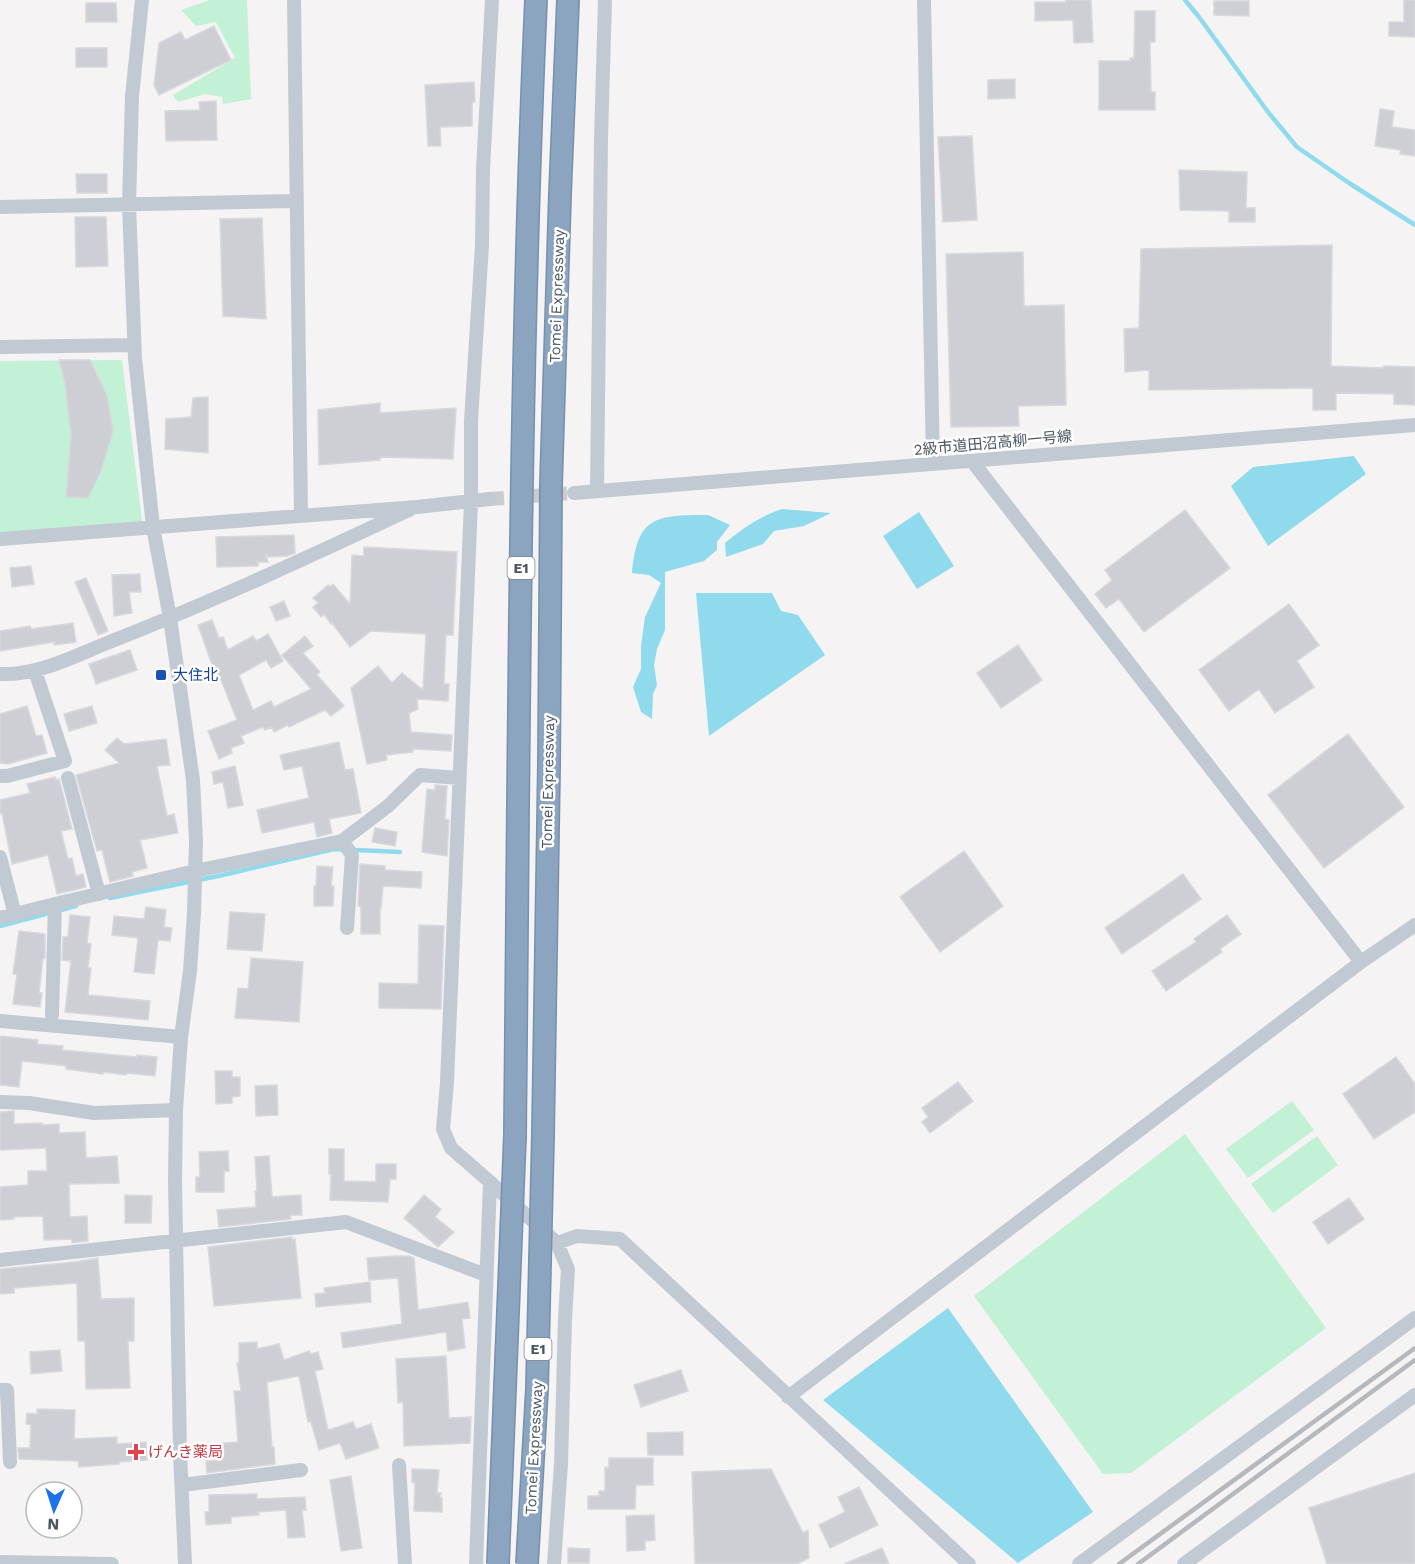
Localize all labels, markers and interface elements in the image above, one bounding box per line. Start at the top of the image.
street label: Tomei Expressway [546,229,568,363]
street label: 2級市道田沼高柳一号線 [913,427,1073,459]
road number: E1 [508,557,534,579]
place label: 大住北 [173,666,218,684]
marker: 大住北 [154,668,168,682]
street label: Tomei Expressway [538,715,558,849]
road number: E1 [524,1338,552,1360]
street label: Tomei Expressway [522,1381,546,1515]
place label: げんき薬局 [148,1443,223,1461]
marker: げんき薬局 [129,1445,143,1459]
north arrow [24,1480,84,1540]
text: N [47,1515,60,1534]

